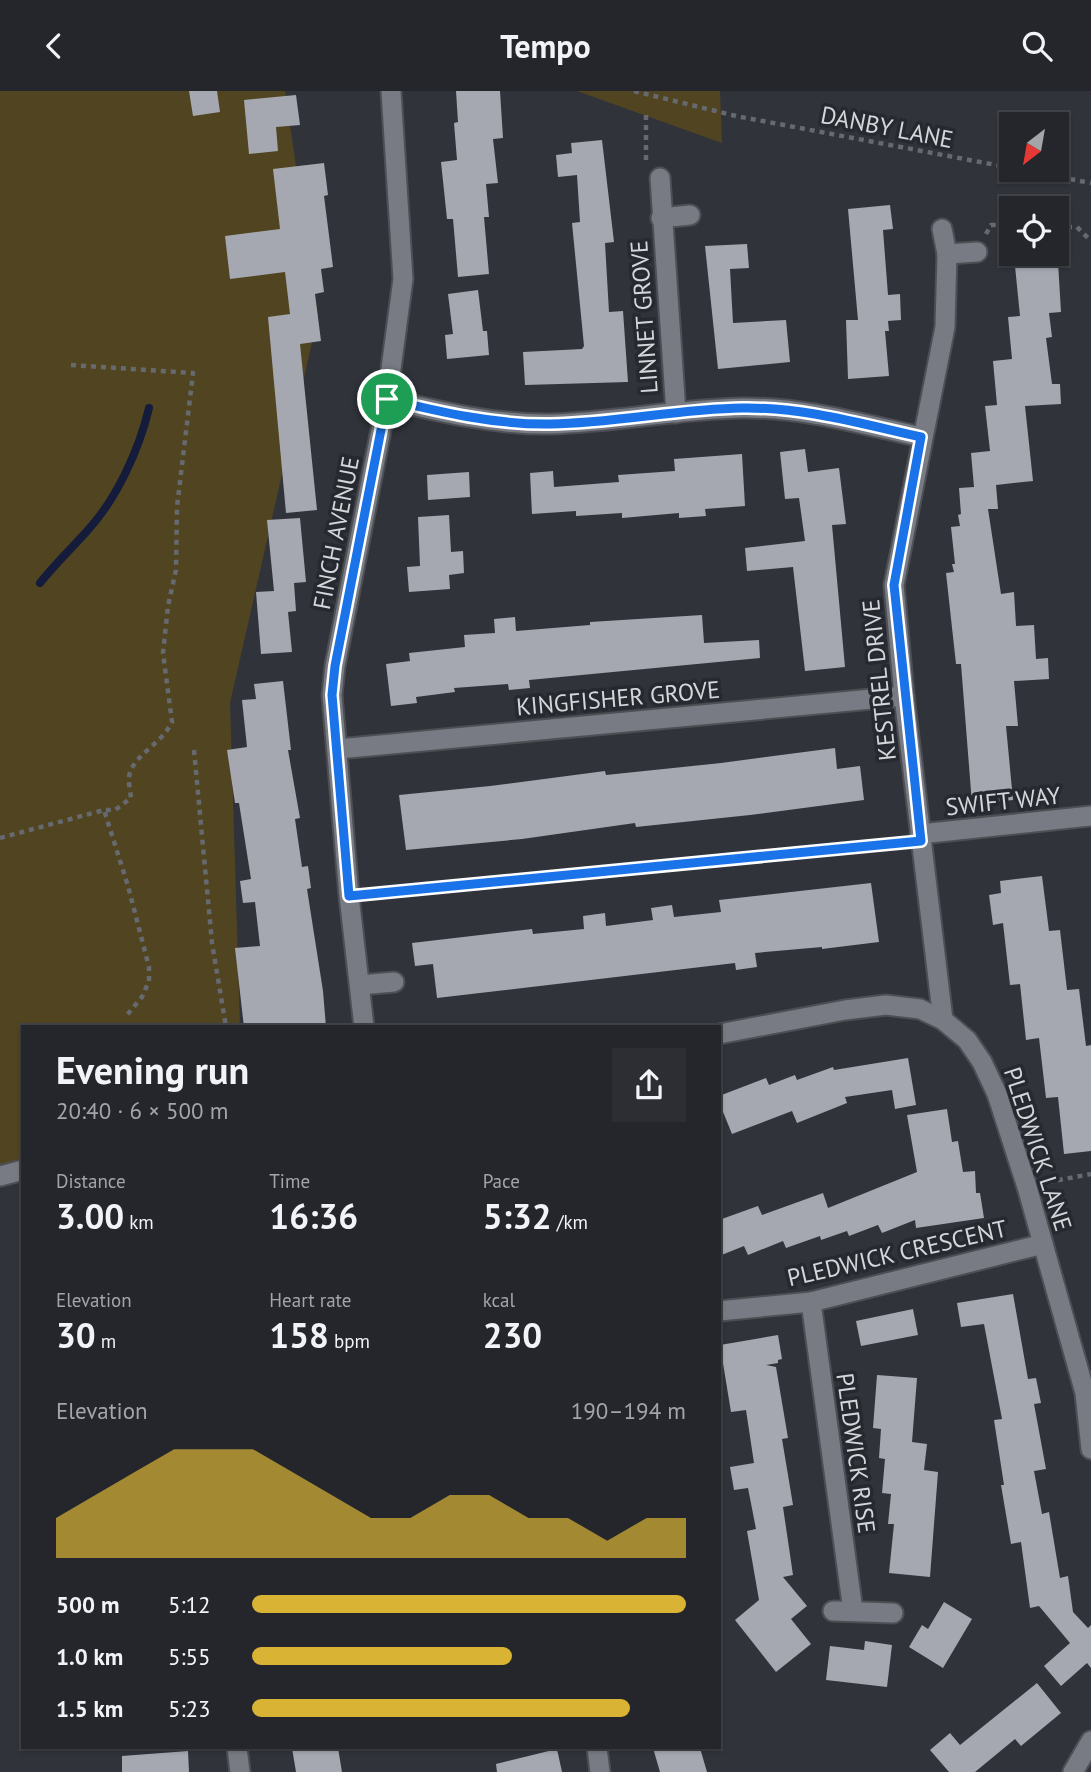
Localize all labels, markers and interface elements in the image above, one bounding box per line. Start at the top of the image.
text: Tempo [500,25,591,67]
icon: back [35,27,73,65]
icon: search [1018,27,1056,65]
street label: DANBY LANE [818,99,956,155]
north arrow [999,112,1069,182]
map controls [999,112,1069,266]
button: locate [999,196,1069,266]
street label: LINNET GROVE [623,239,665,395]
pin [357,369,417,429]
icon: arrive [368,380,406,418]
street label: FINCH AVENUE [306,454,366,612]
street label: KESTREL DRIVE [855,598,903,762]
street label: KINGFISHER GROVE [515,674,721,722]
street label: SWIFT WAY [944,779,1063,822]
text: Evening run [56,1045,249,1094]
button: share [612,1048,686,1122]
street label: PLEDWICK LANE [997,1063,1079,1235]
text: 20:40 · 6 × 500 m [56,1096,228,1125]
text: Distance [56,1169,126,1193]
text: Time [269,1169,310,1193]
text: Pace [483,1169,520,1193]
text: 3.00 [56,1193,124,1239]
text: 16:36 [269,1193,358,1239]
text: 5:32 [483,1193,552,1239]
text: km [124,1210,154,1234]
text: /km [552,1210,588,1234]
street label: PLEDWICK CRESCENT [784,1213,1010,1293]
text: Elevation [56,1288,132,1312]
text: Heart rate [269,1288,351,1312]
text: kcal [483,1288,515,1312]
text: 30 [56,1312,96,1358]
text: 158 [269,1312,329,1358]
text: 230 [483,1312,542,1358]
text: m [96,1329,116,1353]
text: bpm [329,1329,370,1353]
street label: PLEDWICK RISE [829,1371,883,1535]
text: Elevation [56,1396,148,1425]
text: 190–194 m [571,1396,686,1425]
text: 500 m [56,1590,119,1619]
text: 5:12 [168,1590,211,1619]
text: 1.0 km [56,1642,123,1671]
text: 5:55 [168,1642,211,1671]
text: 1.5 km [56,1694,123,1723]
text: 5:23 [168,1694,211,1723]

